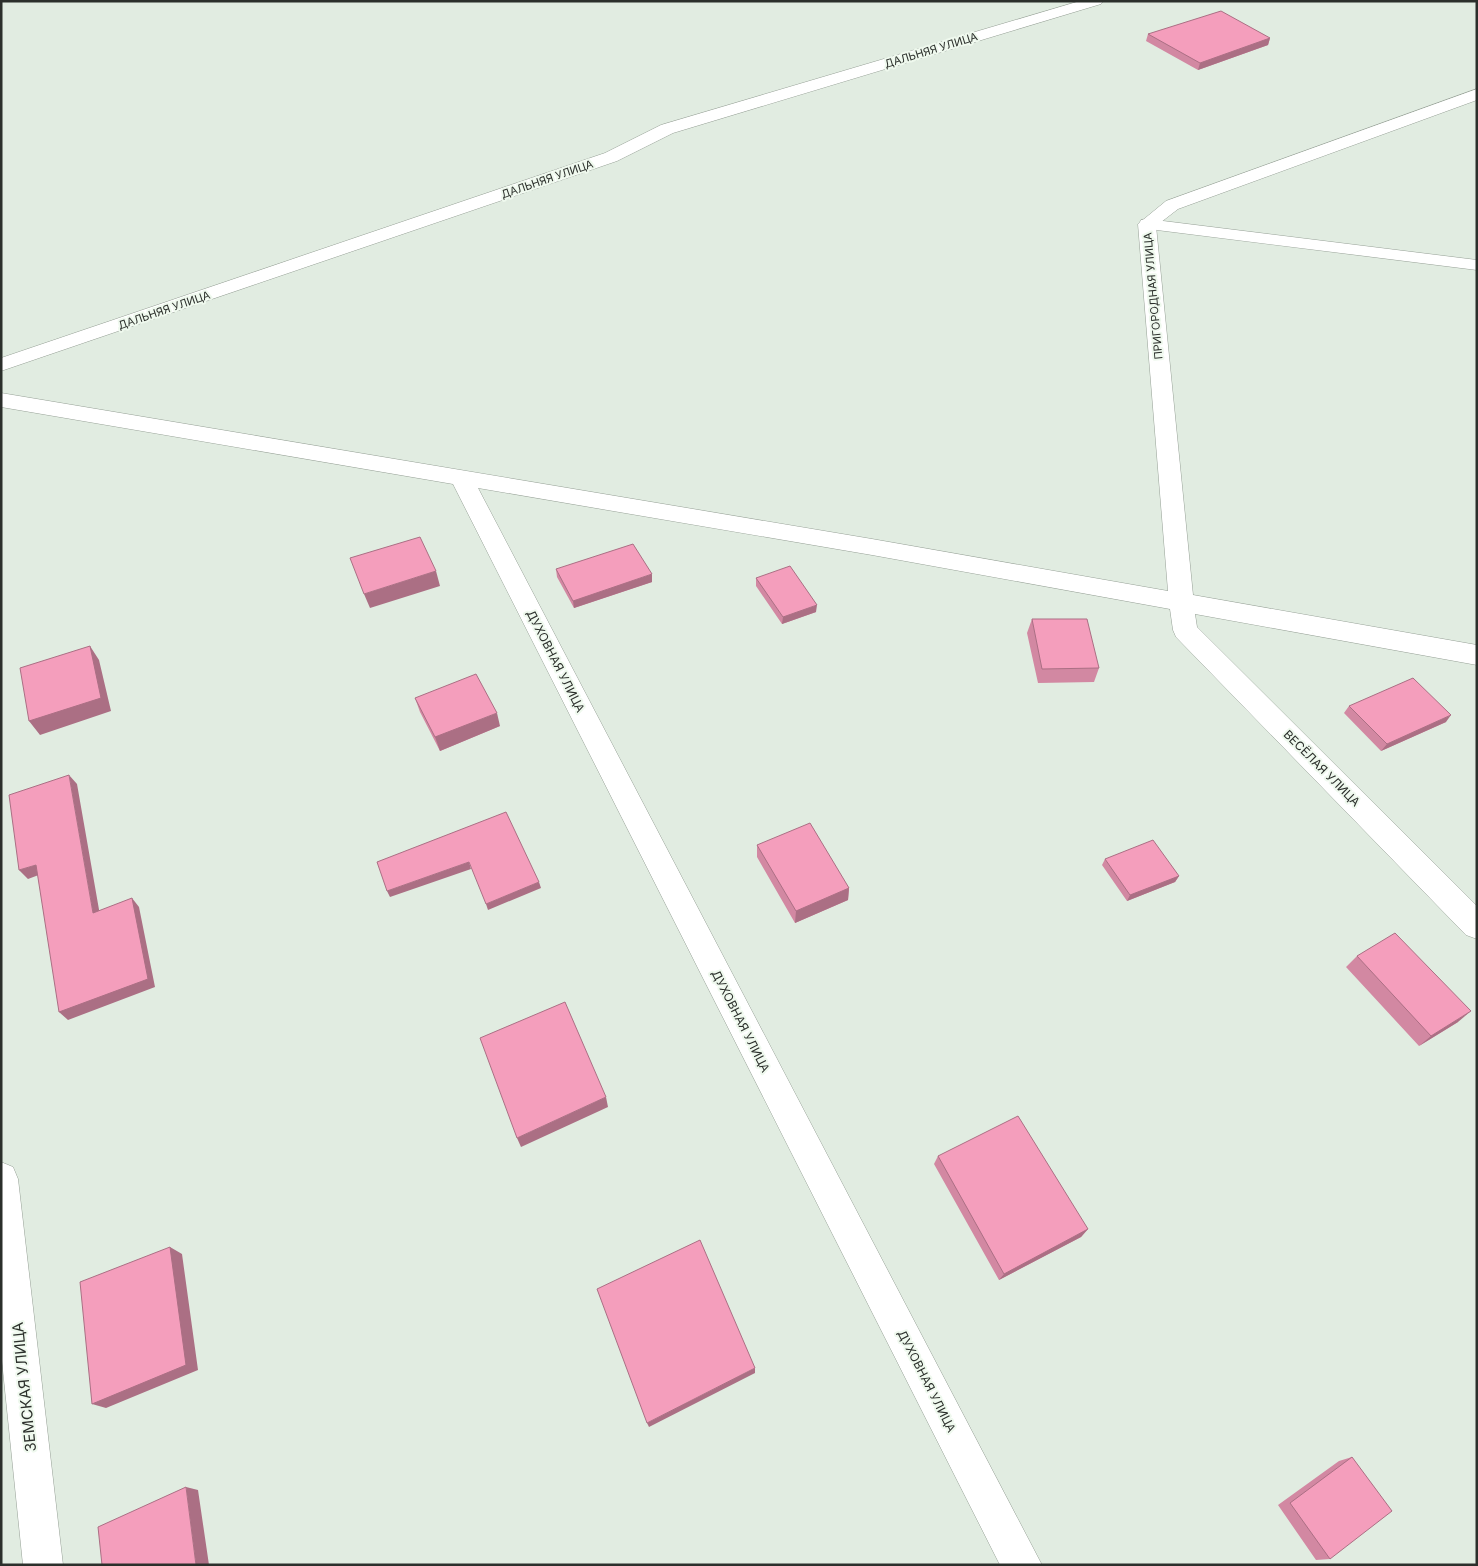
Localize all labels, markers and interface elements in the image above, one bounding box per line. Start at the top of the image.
street label: ДАЛЬНЯЯ УЛИЦА [883,29,980,71]
street label: ДАЛЬНЯЯ УЛИЦА [499,157,595,201]
street label: ПРИГОРОДНАЯ УЛИЦА [1140,232,1166,360]
street label: ДАЛЬНЯЯ УЛИЦА [116,288,212,332]
street label: ДУХОВНАЯ УЛИЦА [524,607,588,715]
street label: ВЕСЁЛАЯ УЛИЦА [1281,727,1363,809]
street label: ДУХОВНАЯ УЛИЦА [709,967,773,1075]
street label: ЗЕМСКАЯ УЛИЦА [8,1321,40,1453]
street label: ДУХОВНАЯ УЛИЦА [895,1327,959,1435]

